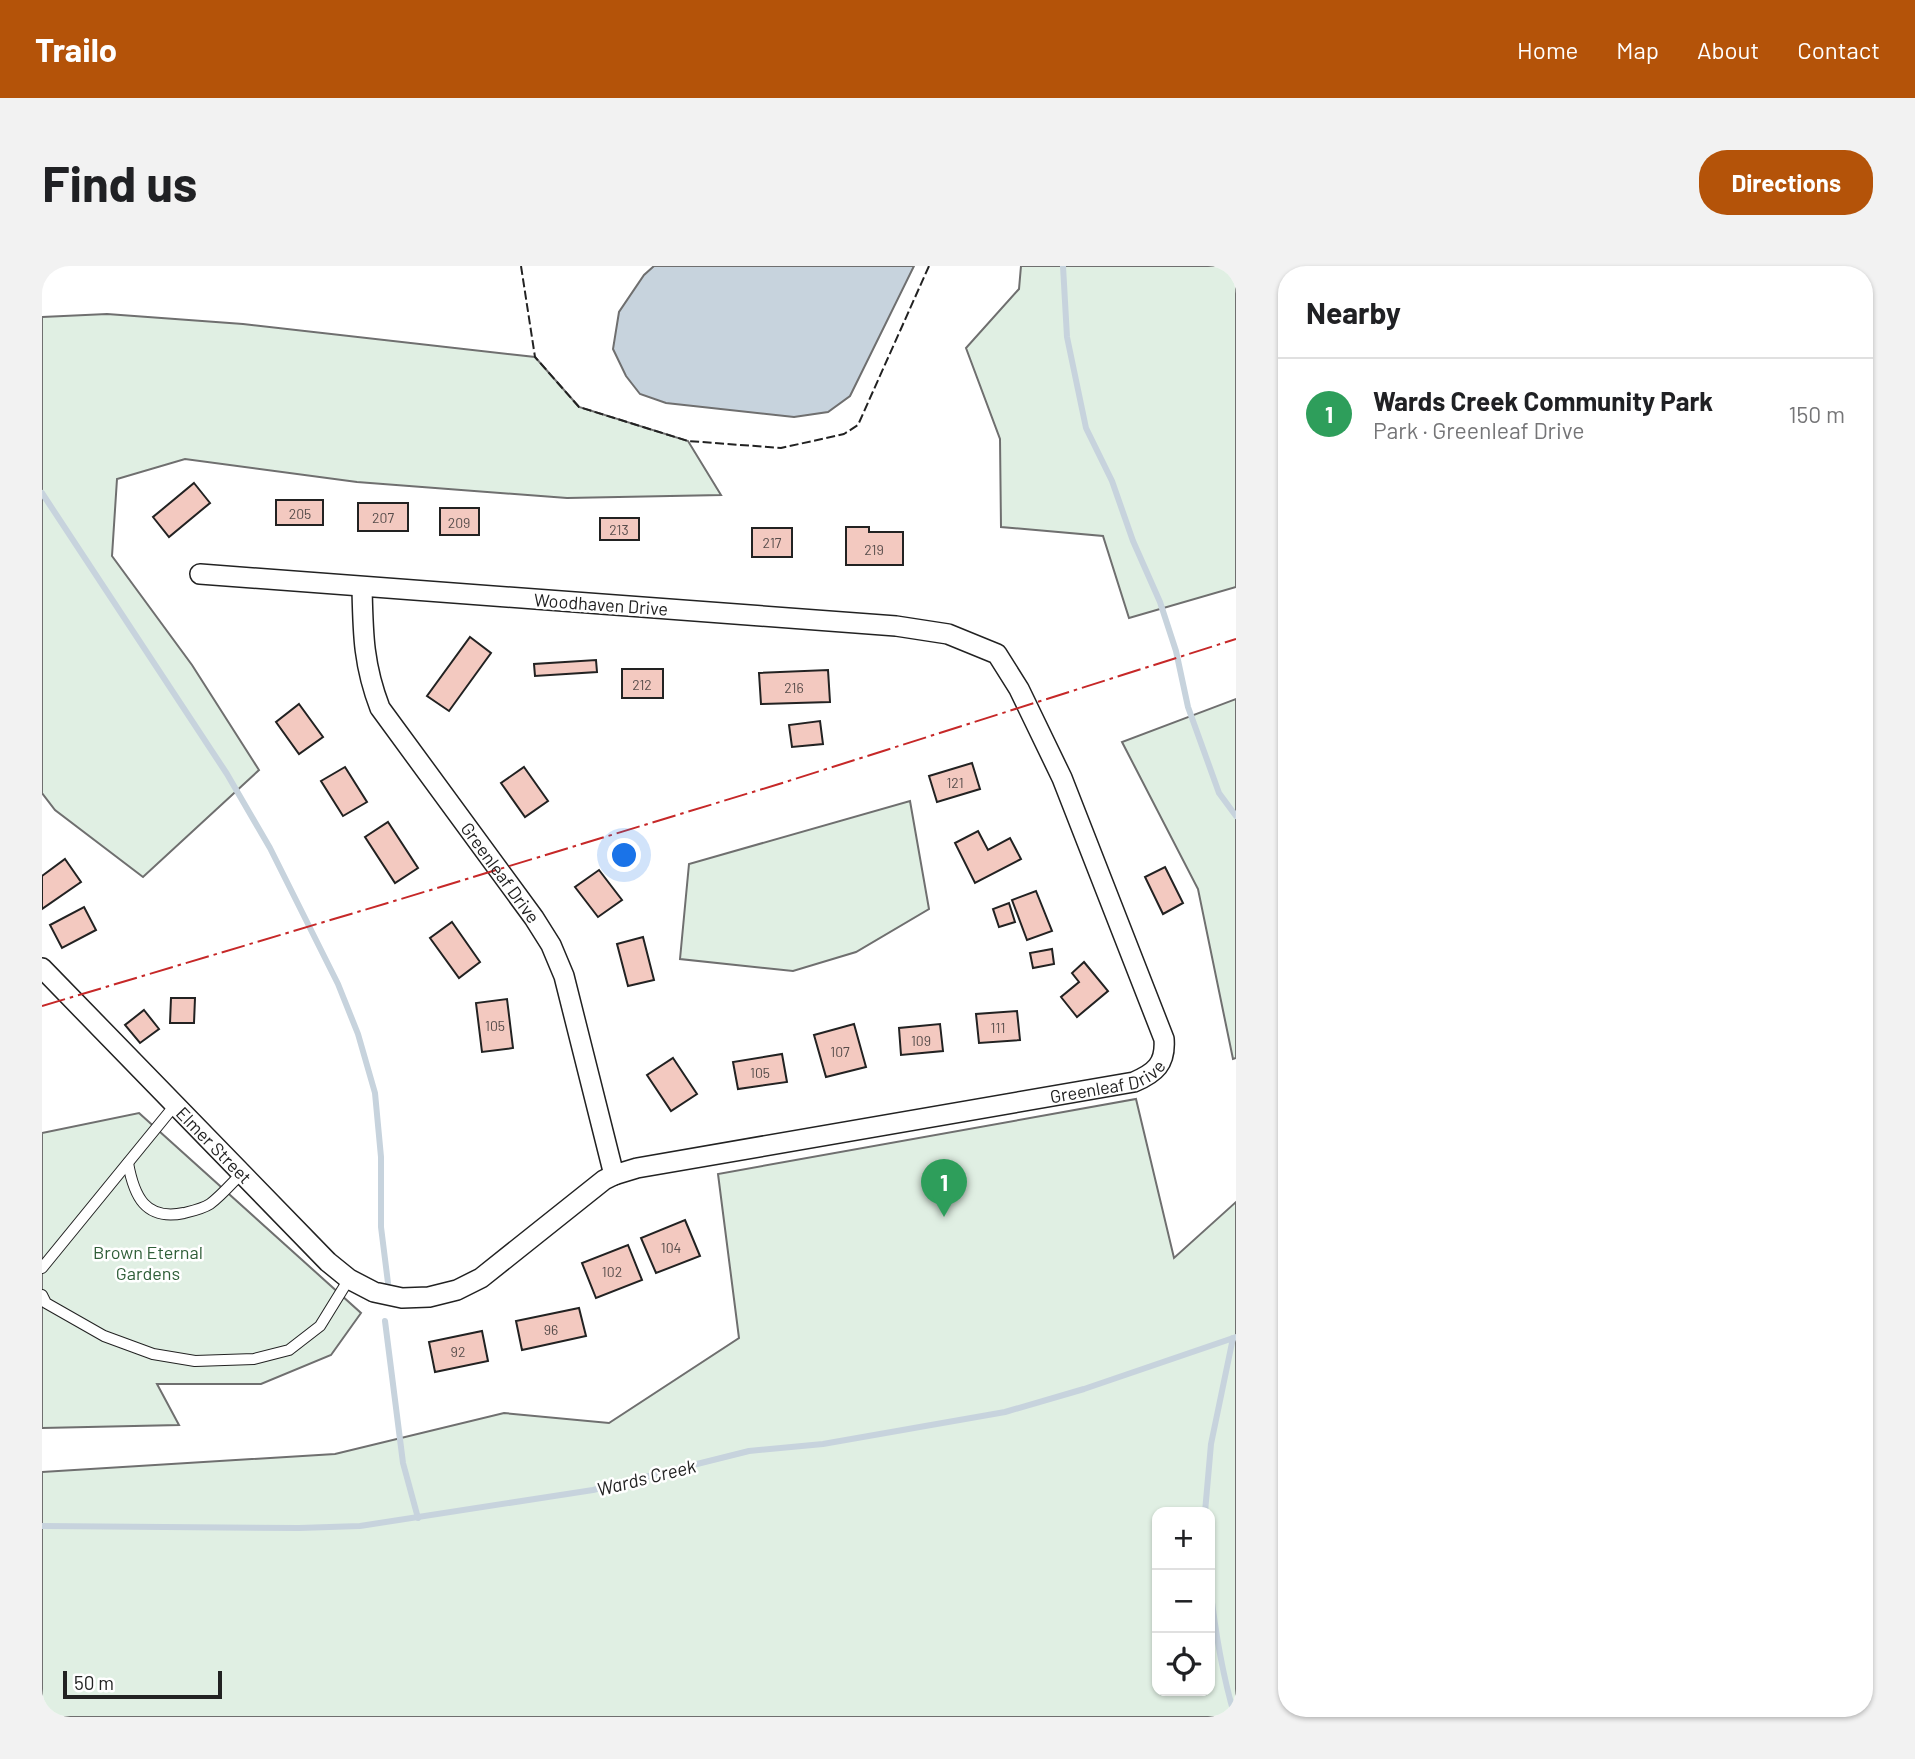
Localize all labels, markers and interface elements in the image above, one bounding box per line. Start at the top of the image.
text: Trailo [35,29,117,69]
text: Home [1517,35,1578,64]
text: Map [1616,35,1659,64]
text: About [1697,35,1759,64]
text: Contact [1797,35,1880,64]
button: Directions [1699,150,1873,215]
text: Find us [42,153,197,212]
text: Nearby [1306,294,1401,330]
text: Wards Creek Community Park [1373,385,1713,416]
text: 1 [1325,400,1333,428]
text: 150 m [1789,400,1845,428]
text: Park · Greenleaf Drive [1373,416,1585,444]
house number: 205 [289,505,311,522]
house number: 207 [372,509,394,526]
house number: 209 [448,514,470,531]
house number: 213 [609,521,629,538]
house number: 217 [763,534,782,551]
house number: 219 [864,541,884,558]
street label: Woodhaven Drive [533,588,669,620]
house number: 212 [632,676,652,693]
house number: 216 [784,679,804,696]
house number: 121 [946,774,964,791]
street label: Greenleaf Drive [456,818,545,927]
your location [607,838,641,872]
house number: 105 [485,1017,505,1034]
house number: 111 [991,1019,1005,1036]
house number: 109 [911,1032,931,1049]
house number: 107 [830,1043,850,1060]
street label: Greenleaf Drive [1048,1055,1170,1107]
house number: 105 [750,1064,770,1081]
street label: Elmer Street [172,1102,257,1188]
pin: 1 [921,1159,967,1217]
house number: 104 [661,1239,681,1256]
park label: Brown Eternal Gardens [93,1241,203,1284]
house number: 102 [602,1263,622,1280]
house number: 96 [544,1321,558,1338]
house number: 92 [451,1343,465,1360]
water label: Wards Creek [594,1453,699,1500]
map controls [1152,1507,1215,1696]
button: + [1152,1507,1215,1570]
button: − [1152,1570,1215,1633]
button: locate [1152,1633,1215,1696]
scale bar [63,1668,222,1700]
text: 50 m [74,1671,114,1694]

